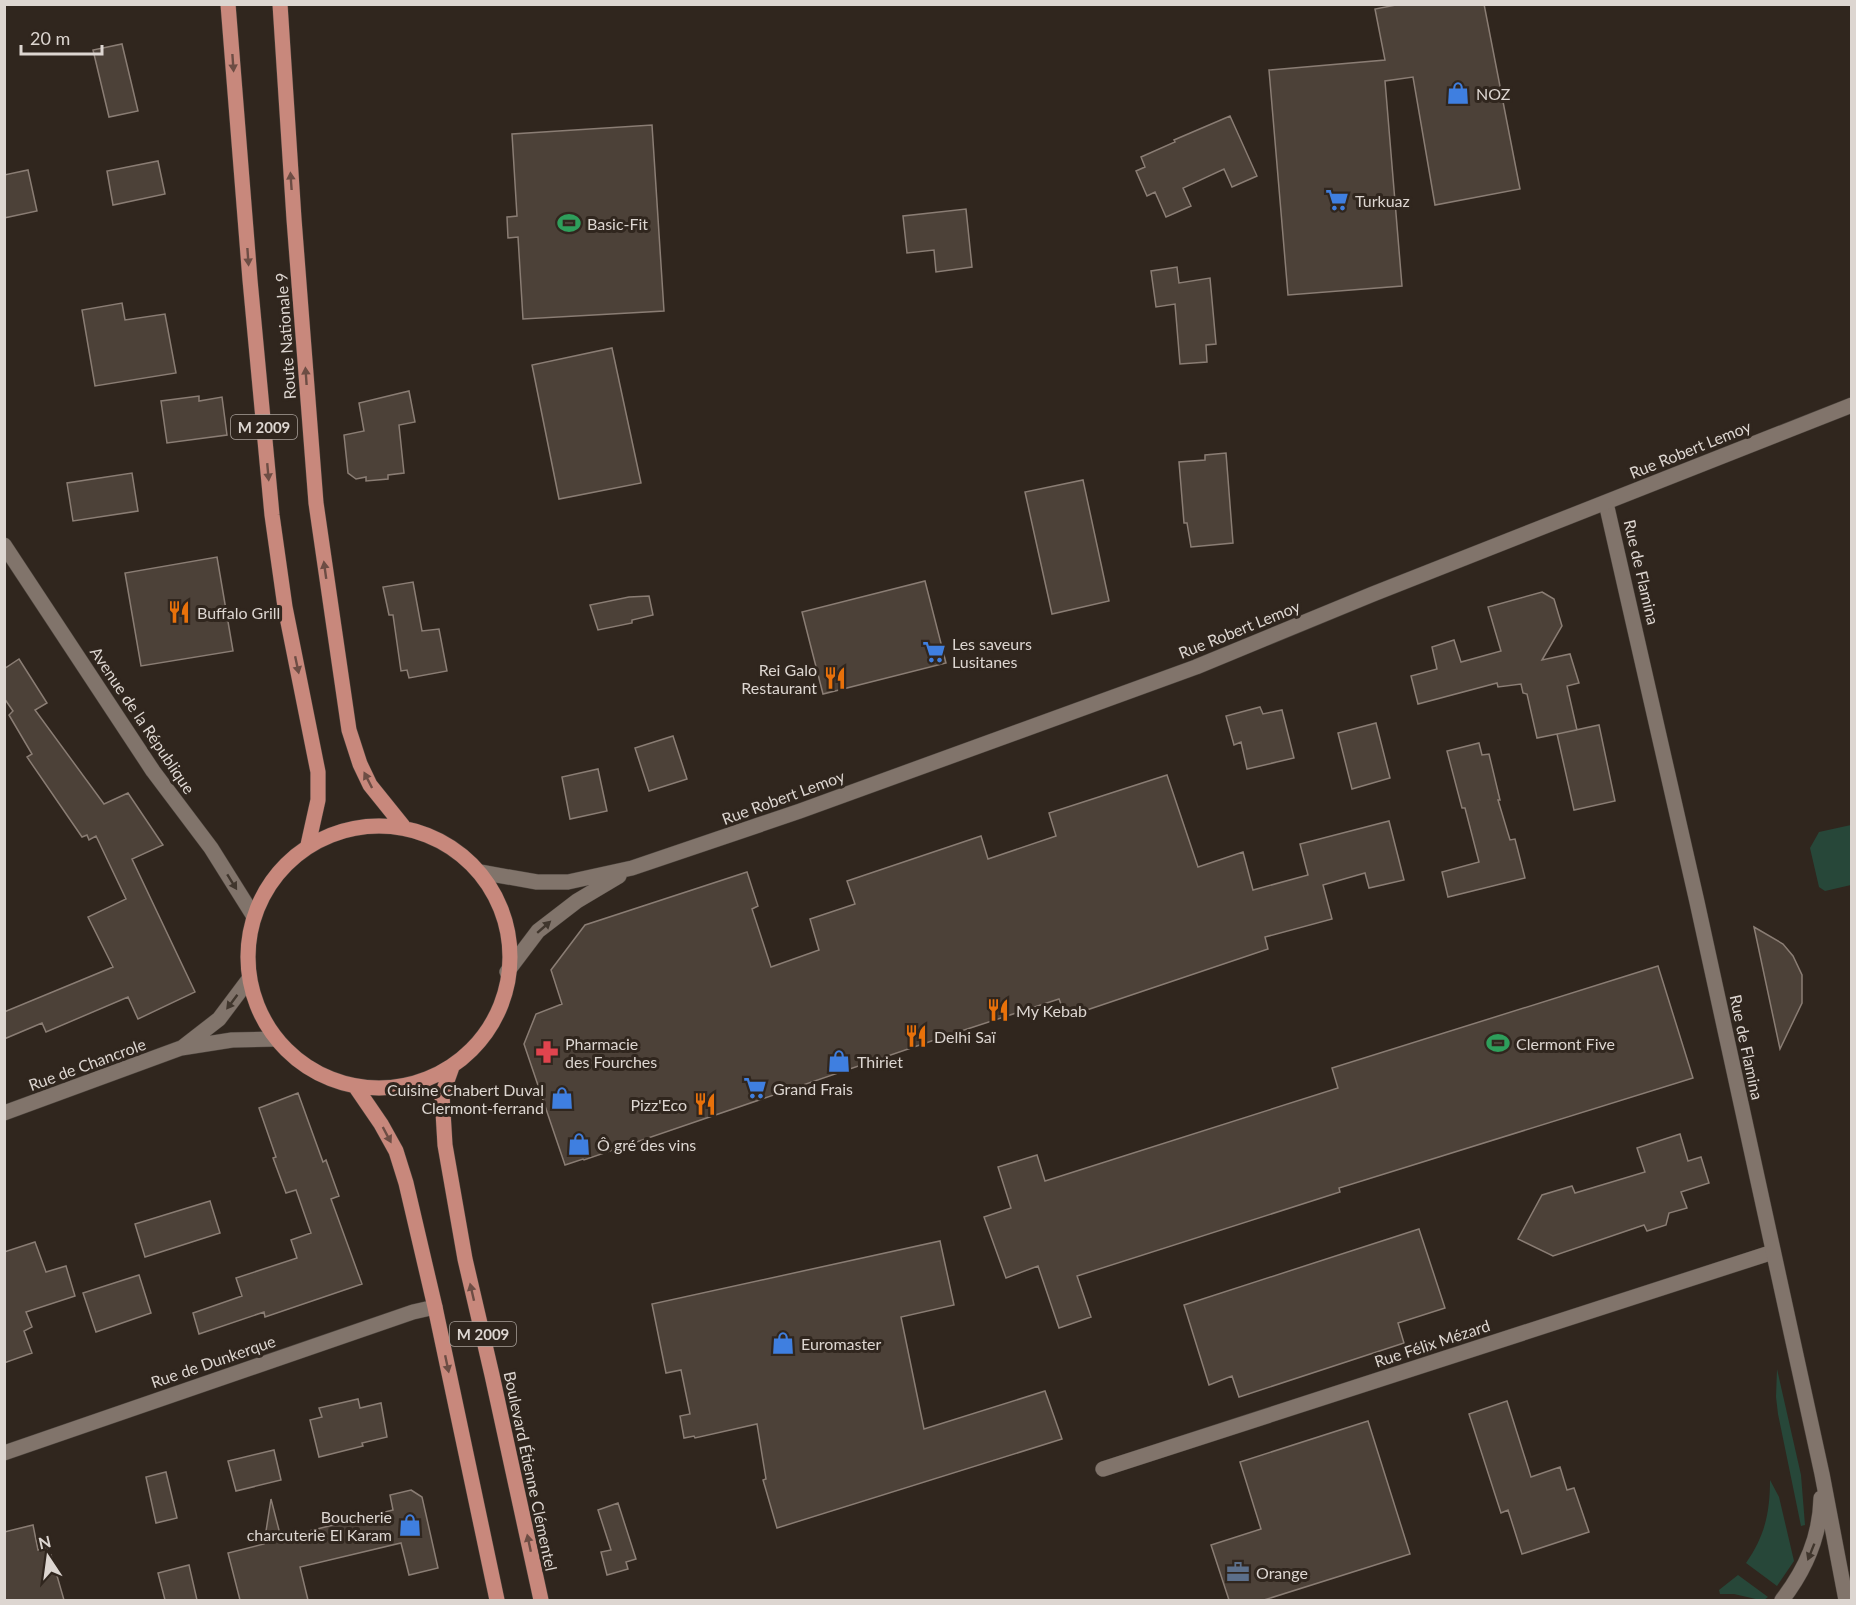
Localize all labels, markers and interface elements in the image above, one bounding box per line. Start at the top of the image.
scale bar [21,18,102,56]
text: 20 m [30,27,70,49]
one-way arrow [228,53,238,72]
shop icon: NOZ [1445,80,1471,106]
place label: NOZ [1476,84,1511,103]
one-way arrow [287,172,296,191]
supermarket icon: Turkuaz [1324,187,1350,213]
place label: Turkuaz [1355,191,1410,210]
sports icon: Basic-Fit [556,210,582,236]
place label: Basic-Fit [587,214,648,233]
one-way arrow [243,248,253,267]
street label: Route Nationale 9 [271,272,299,400]
one-way arrow [301,366,311,385]
road number: M 2009 [231,415,297,439]
street label: Rue Robert Lemoy [1627,416,1754,482]
one-way arrow [263,463,273,482]
street label: Rue de Flamina [1621,518,1663,626]
one-way arrow [321,560,330,579]
street label: Rue Robert Lemoy [1176,596,1303,662]
restaurant icon: Buffalo Grill [166,599,192,625]
place label: Buffalo Grill [197,603,280,622]
place label: Les saveurs Lusitanes [952,634,1032,671]
supermarket icon: Les saveurs Lusitanes [921,639,947,665]
street label: Avenue de la République [87,643,199,797]
one-way arrow [293,656,302,675]
place label: Rei Galo Restaurant [741,660,817,697]
restaurant icon: Rei Galo Restaurant [822,665,848,691]
street label: Rue Robert Lemoy [719,766,848,828]
one-way arrow [363,771,373,788]
one-way arrow [226,873,237,890]
one-way arrow [536,921,551,934]
one-way arrow [226,993,238,1009]
street label: Rue de Flamina [1727,993,1767,1101]
restaurant icon: My Kebab [985,997,1011,1023]
place label: My Kebab [1016,1001,1087,1020]
restaurant icon: Delhi Saï [903,1023,929,1049]
place label: Delhi Saï [934,1027,997,1046]
sports icon: Clermont Five [1485,1030,1511,1056]
street label: Rue de Chancrole [26,1034,148,1094]
place label: Pharmacie des Fourches [565,1034,657,1071]
place label: Clermont Five [1516,1034,1615,1053]
pharmacy icon: Pharmacie des Fourches [534,1039,560,1065]
shop icon: Thiriet [826,1048,852,1074]
place label: Thiriet [857,1052,903,1071]
supermarket icon: Grand Frais [742,1075,768,1101]
place label: Grand Frais [773,1079,853,1098]
place label: Cuisine Chabert Duval Clermont-ferrand [387,1080,544,1117]
shop icon: Cuisine Chabert Duval Clermont-ferrand [549,1085,575,1111]
restaurant icon: Pizz'Eco [692,1091,718,1117]
place label: Pizz'Eco [630,1095,687,1114]
one-way arrow [382,1127,392,1144]
shop icon: Ô gré des vins [566,1131,592,1157]
place label: Ô gré des vins [597,1135,696,1154]
one-way arrow [467,1282,477,1301]
street label: Rue Félix Mézard [1372,1315,1492,1371]
road number: M 2009 [450,1322,516,1346]
shop icon: Euromaster [770,1330,796,1356]
street label: Rue de Dunkerque [148,1331,278,1391]
place label: Euromaster [801,1334,882,1353]
one-way arrow [442,1355,452,1374]
street label: Boulevard Étienne Clémentel [501,1369,561,1573]
place label: Boucherie charcuterie El Karam [247,1507,392,1544]
shop icon: Boucherie charcuterie El Karam [397,1512,423,1538]
north arrow [18,1527,78,1587]
text: N [36,1531,53,1553]
one-way arrow [523,1534,533,1553]
one-way arrow [1806,1543,1815,1561]
office icon: Orange [1225,1559,1251,1585]
place label: Orange [1256,1563,1308,1582]

